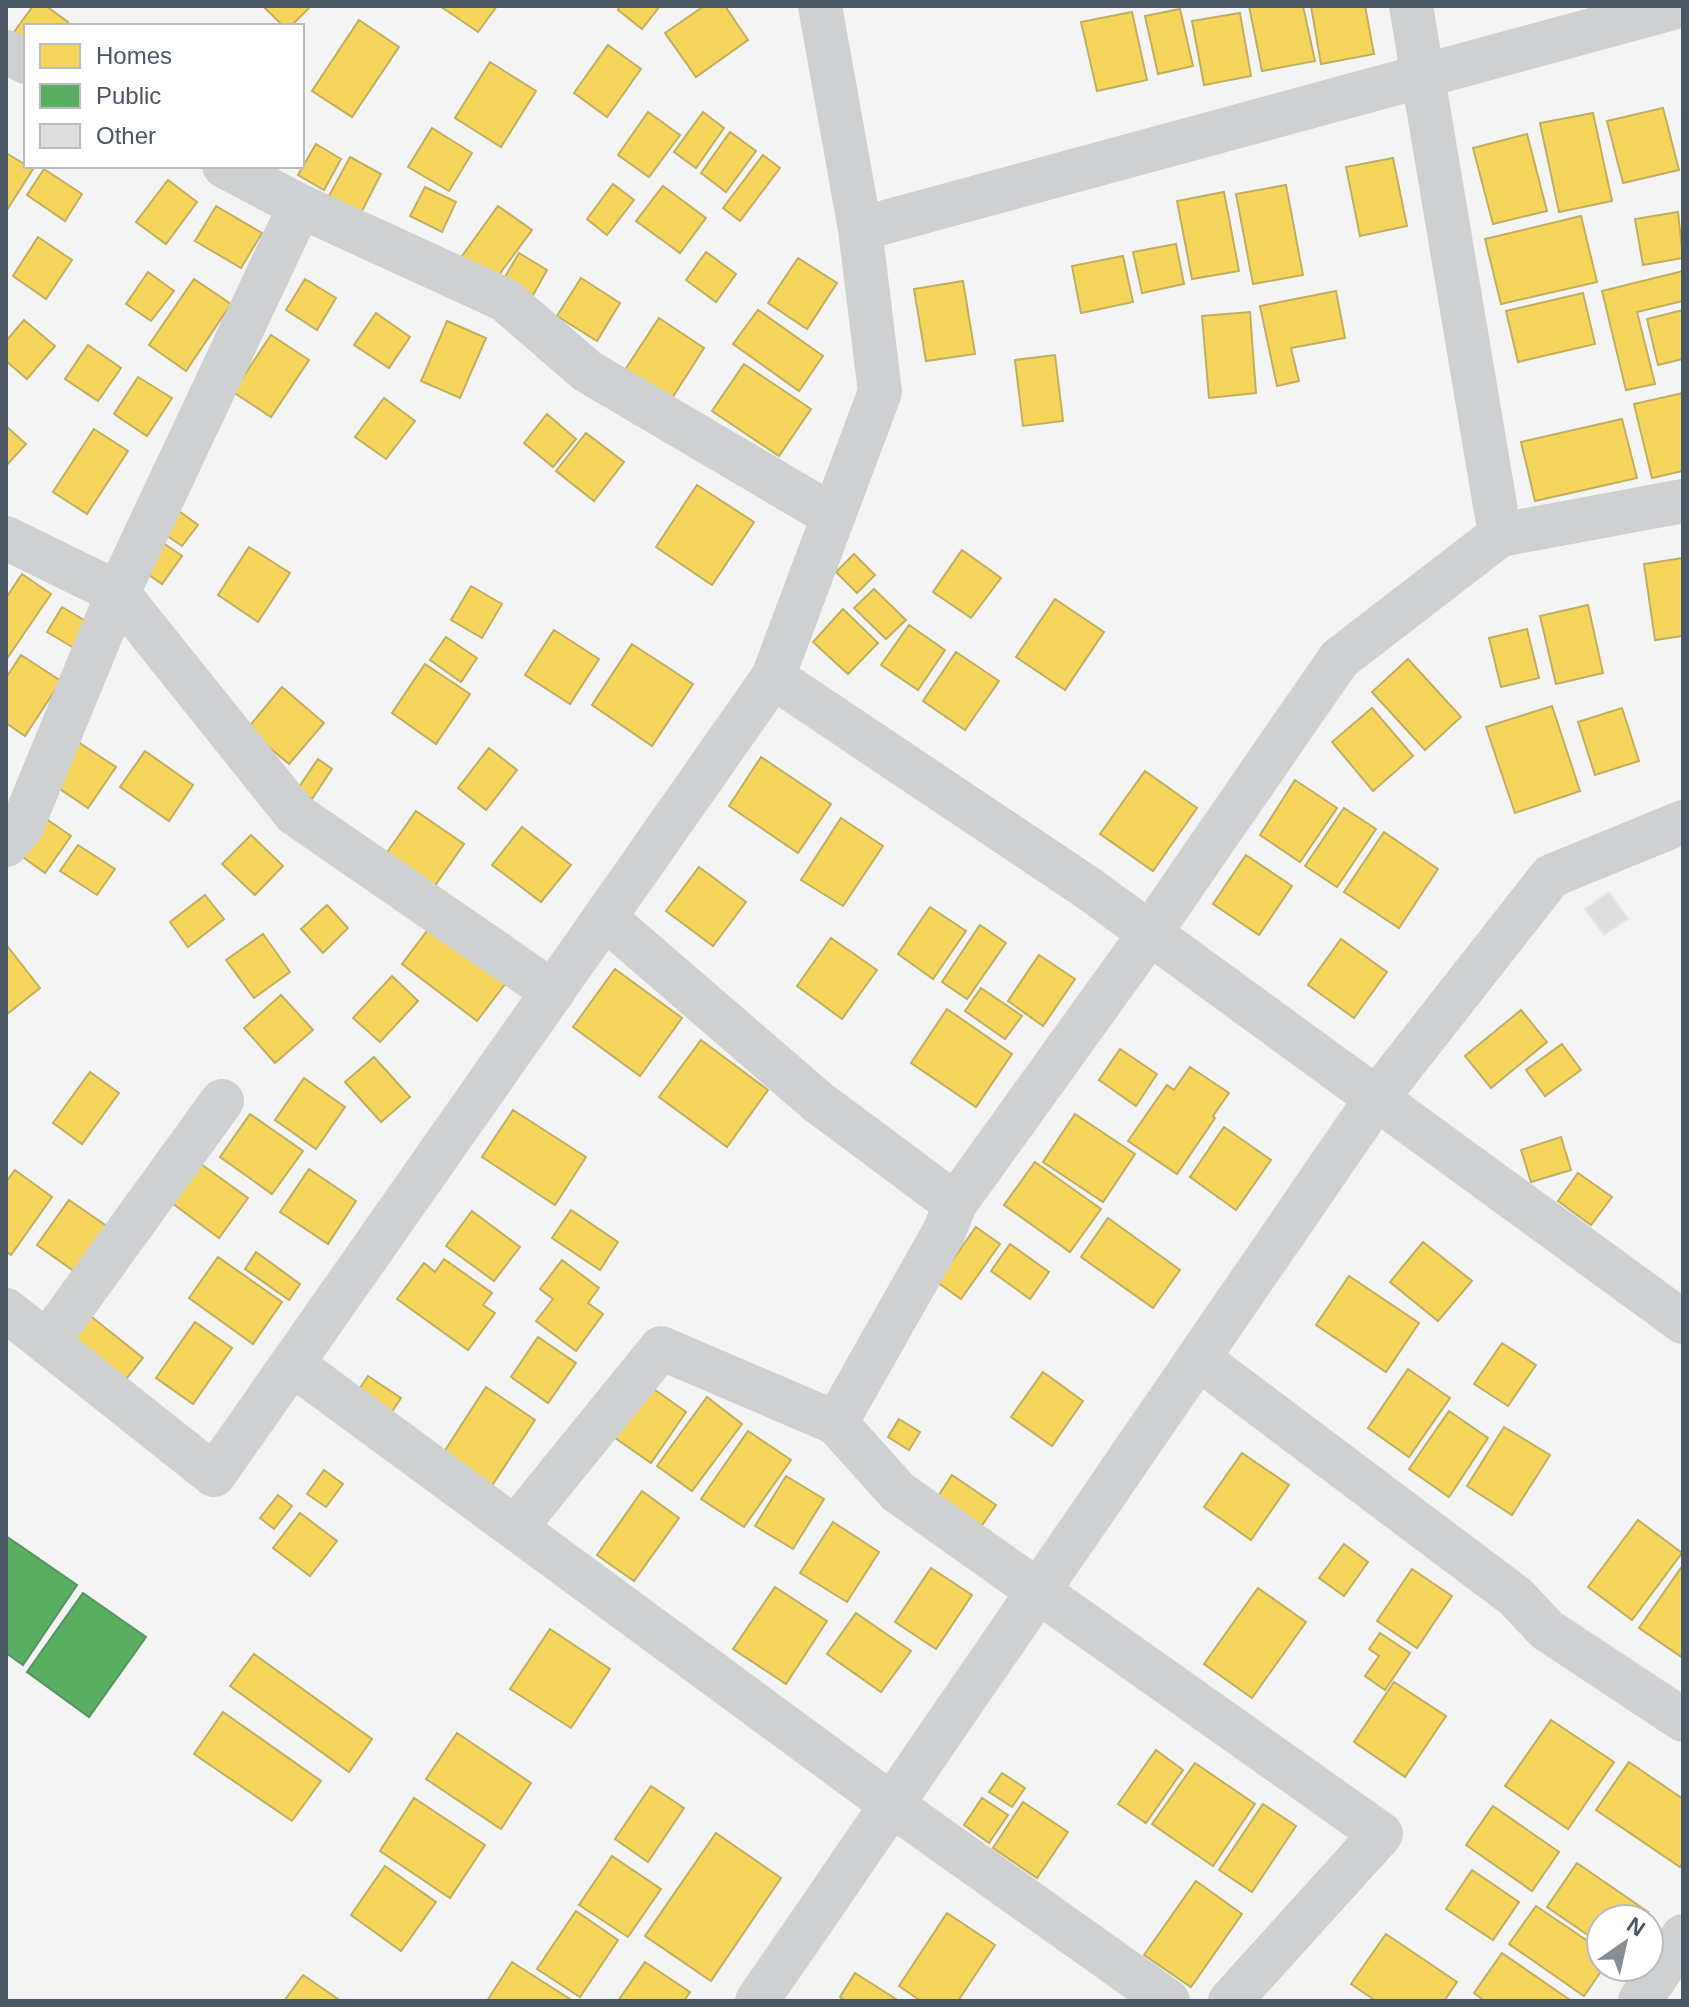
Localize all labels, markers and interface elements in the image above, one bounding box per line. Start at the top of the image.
legend [24,24,304,168]
text: Homes [96,42,172,69]
text: Public [96,82,161,109]
text: Other [96,122,156,149]
north arrow [1585,1903,1665,1983]
text: N [1622,1912,1649,1942]

